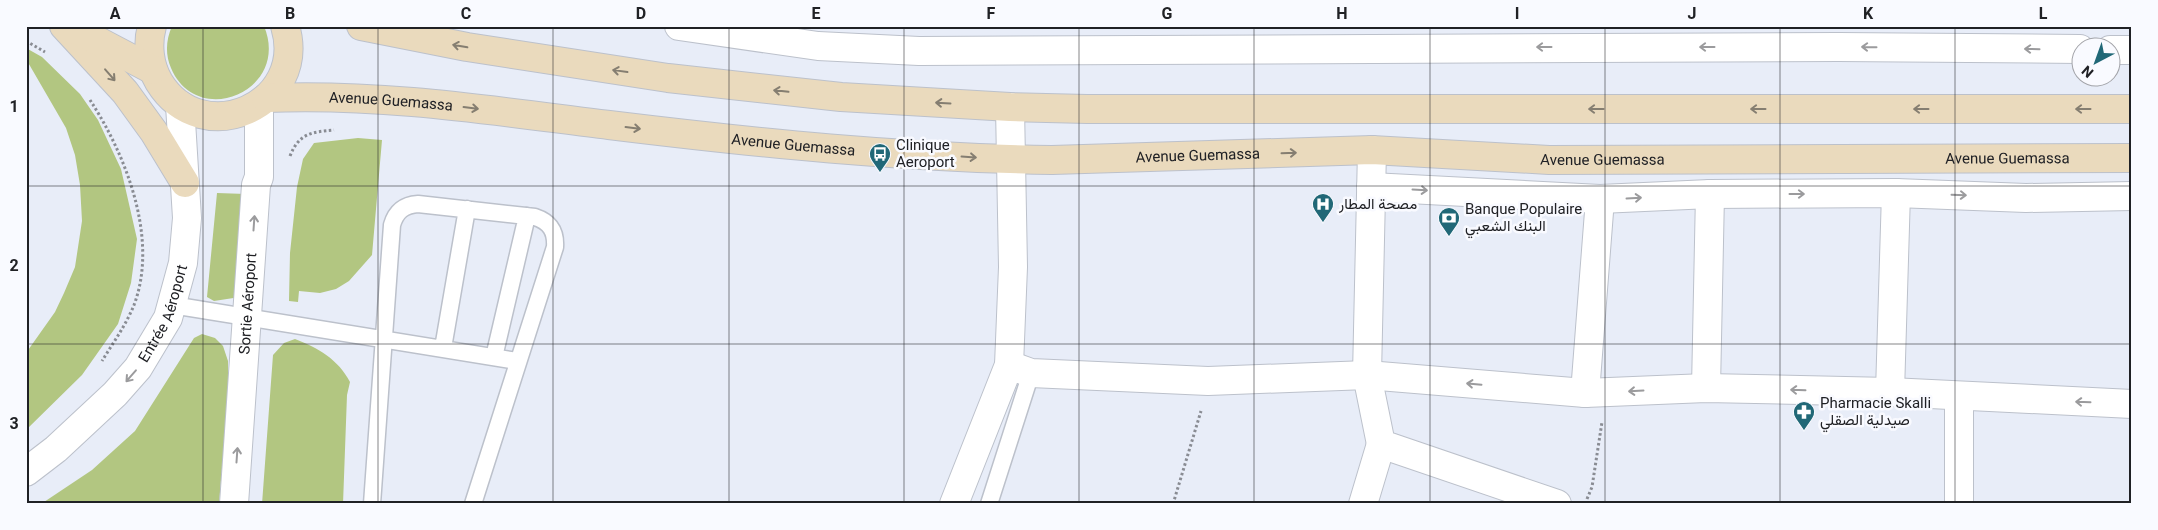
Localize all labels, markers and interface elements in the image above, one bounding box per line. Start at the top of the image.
text: A [110,4,121,23]
text: B [285,4,295,23]
text: C [461,4,471,23]
text: D [636,4,646,23]
text: E [812,4,821,23]
text: F [987,4,996,23]
text: G [1162,4,1173,23]
text: H [1336,4,1348,23]
text: I [1515,4,1519,23]
text: J [1688,4,1696,23]
text: K [1863,4,1874,23]
text: L [2039,4,2048,23]
north arrow [2070,38,2120,88]
one-way arrow [452,41,468,50]
one-way arrow [1699,42,1716,52]
one-way arrow [1862,42,1878,52]
one-way arrow [1537,43,1553,52]
one-way arrow [2024,44,2040,54]
text: N [2078,63,2096,81]
one-way arrow [612,66,628,76]
one-way arrow [104,68,116,81]
one-way arrow [774,86,790,96]
street label: Avenue Guemassa [329,88,454,115]
text: 1 [9,97,19,116]
one-way arrow [936,99,952,108]
one-way arrow [463,103,479,113]
one-way arrow [1588,104,1604,114]
one-way arrow [1750,104,1766,114]
one-way arrow [1913,104,1929,114]
one-way arrow [2075,104,2092,114]
one-way arrow [624,123,640,133]
street label: Avenue Guemassa [731,130,856,160]
place label: Clinique Aeroport [896,136,955,171]
bus stop icon: Clinique Aeroport [868,142,892,173]
street label: Avenue Guemassa [1135,145,1260,166]
one-way arrow [1280,148,1296,158]
street label: Avenue Guemassa [1945,149,2070,168]
street label: Avenue Guemassa [1540,151,1665,169]
one-way arrow [961,152,977,161]
one-way arrow [1411,185,1427,194]
one-way arrow [1788,189,1805,199]
one-way arrow [1951,191,1967,200]
hospital icon: مصحة المطار [1311,192,1335,223]
one-way arrow [1626,193,1642,202]
place label: مصحة المطار [1338,195,1417,213]
place label: Banque Populaire البنك الشعبي [1465,200,1582,239]
bank icon: Banque Populaire البنك الشعبي [1437,206,1461,237]
one-way arrow [249,215,258,231]
street label: Sortie Aéroport [235,252,260,355]
text: 2 [9,256,19,275]
street label: Entrée Aéroport [135,262,191,365]
one-way arrow [125,369,137,382]
one-way arrow [1466,379,1482,388]
one-way arrow [1791,385,1807,395]
one-way arrow [1628,386,1644,395]
place label: Pharmacie Skalli صيدلية الصقلي [1820,394,1931,433]
one-way arrow [2075,397,2091,406]
pharmacy icon: Pharmacie Skalli صيدلية الصقلي [1792,400,1816,431]
text: 3 [9,414,19,433]
one-way arrow [233,447,242,463]

